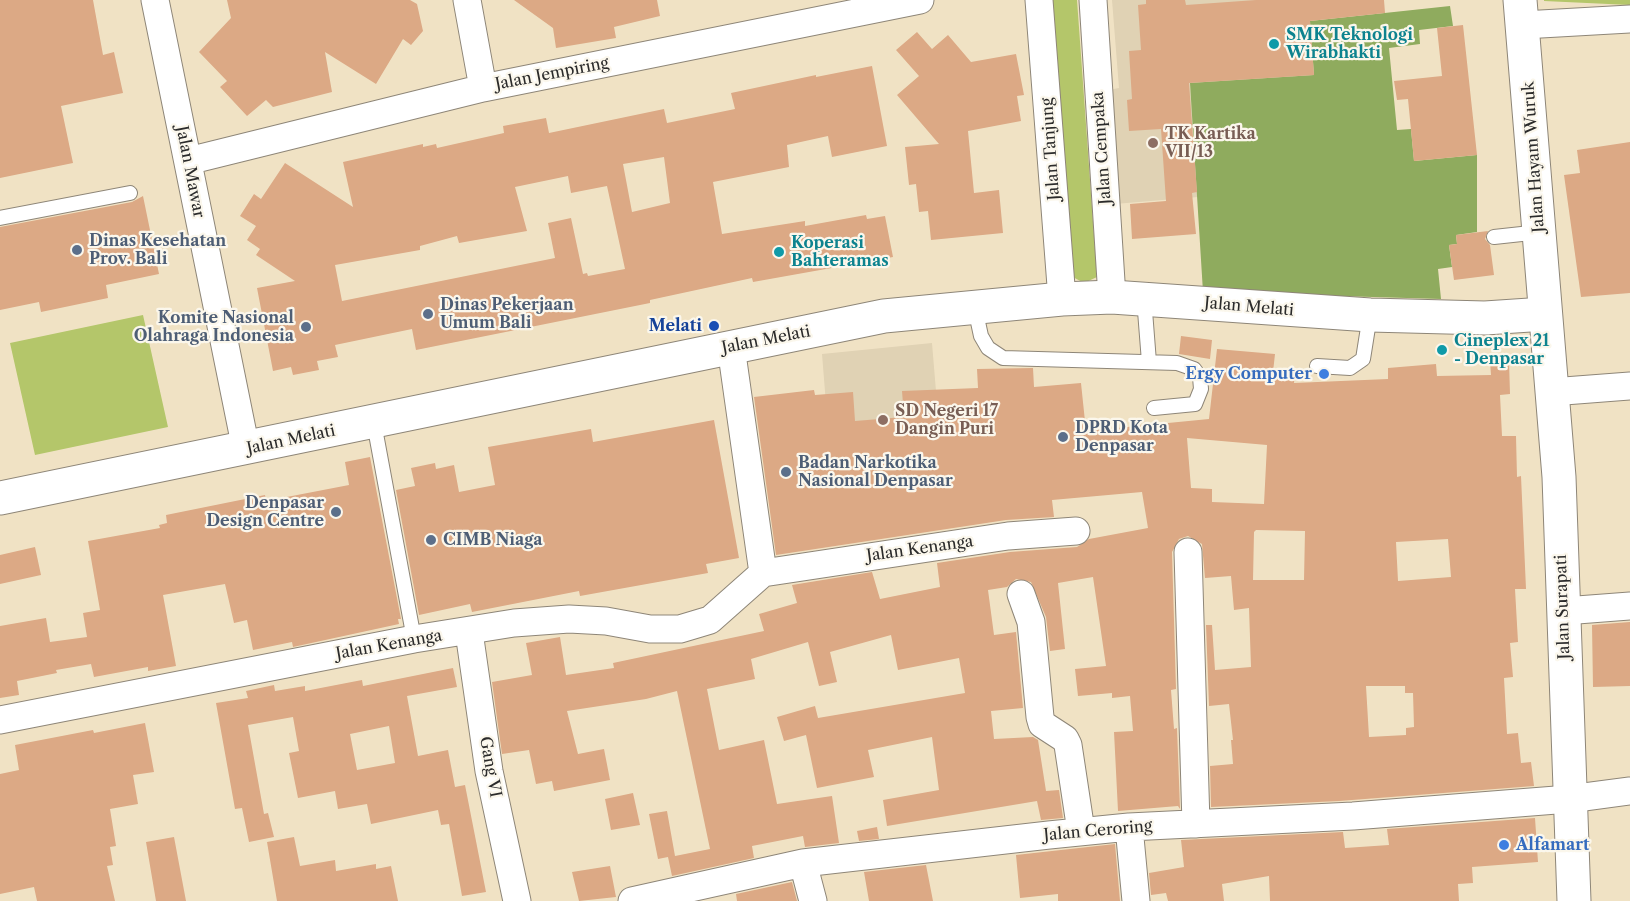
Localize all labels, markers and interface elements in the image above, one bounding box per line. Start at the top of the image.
place label: SMK Teknologi Wirabhakti [1286,25,1413,63]
marker: SMK Teknologi Wirabhakti [1267,37,1281,51]
street label: Jalan Jempiring [493,54,611,94]
street label: Jalan Hayam Wuruk [1519,81,1549,233]
street label: Jalan Cempaka [1088,91,1116,205]
street label: Jalan Tanjung [1038,97,1064,201]
street label: Jalan Mawar [172,124,208,220]
place label: TK Kartika VII/13 [1165,124,1256,162]
marker: TK Kartika VII/13 [1146,136,1160,150]
place label: Dinas Kesehatan Prov. Bali [89,231,226,269]
place label: Koperasi Bahteramas [791,233,889,271]
marker: Dinas Kesehatan Prov. Bali [70,243,84,257]
marker: Koperasi Bahteramas [772,245,786,259]
street label: Jalan Melati [1203,294,1295,320]
place label: Dinas Pekerjaan Umum Bali [440,295,574,333]
marker: Dinas Pekerjaan Umum Bali [421,307,435,321]
place label: Komite Nasional Olahraga Indonesia [134,308,294,346]
place label: Melati [649,316,702,336]
marker: Melati [707,319,721,333]
marker: Komite Nasional Olahraga Indonesia [299,320,313,334]
street label: Jalan Melati [720,322,812,358]
place label: Cineplex 21 - Denpasar [1454,331,1549,369]
marker: Cineplex 21 - Denpasar [1435,343,1449,357]
place label: Ergy Computer [1185,364,1312,384]
marker: Ergy Computer [1317,367,1331,381]
place label: SD Negeri 17 Dangin Puri [895,401,998,439]
marker: SD Negeri 17 Dangin Puri [876,413,890,427]
place label: DPRD Kota Denpasar [1075,418,1168,456]
street label: Jalan Melati [245,421,337,459]
marker: DPRD Kota Denpasar [1056,430,1070,444]
place label: Badan Narkotika Nasional Denpasar [798,453,953,491]
marker: Badan Narkotika Nasional Denpasar [779,465,793,479]
place label: Denpasar Design Centre [206,493,324,531]
marker: Denpasar Design Centre [329,505,343,519]
place label: CIMB Niaga [443,530,543,550]
street label: Jalan Kenanga [865,532,975,566]
marker: CIMB Niaga [424,533,438,547]
street label: Jalan Surapati [1552,554,1574,660]
street label: Jalan Kenanga [334,626,444,664]
street label: Gang VI [475,735,505,799]
street label: Jalan Ceroring [1043,817,1153,845]
place label: Alfamart [1516,835,1589,855]
marker: Alfamart [1497,838,1511,852]

